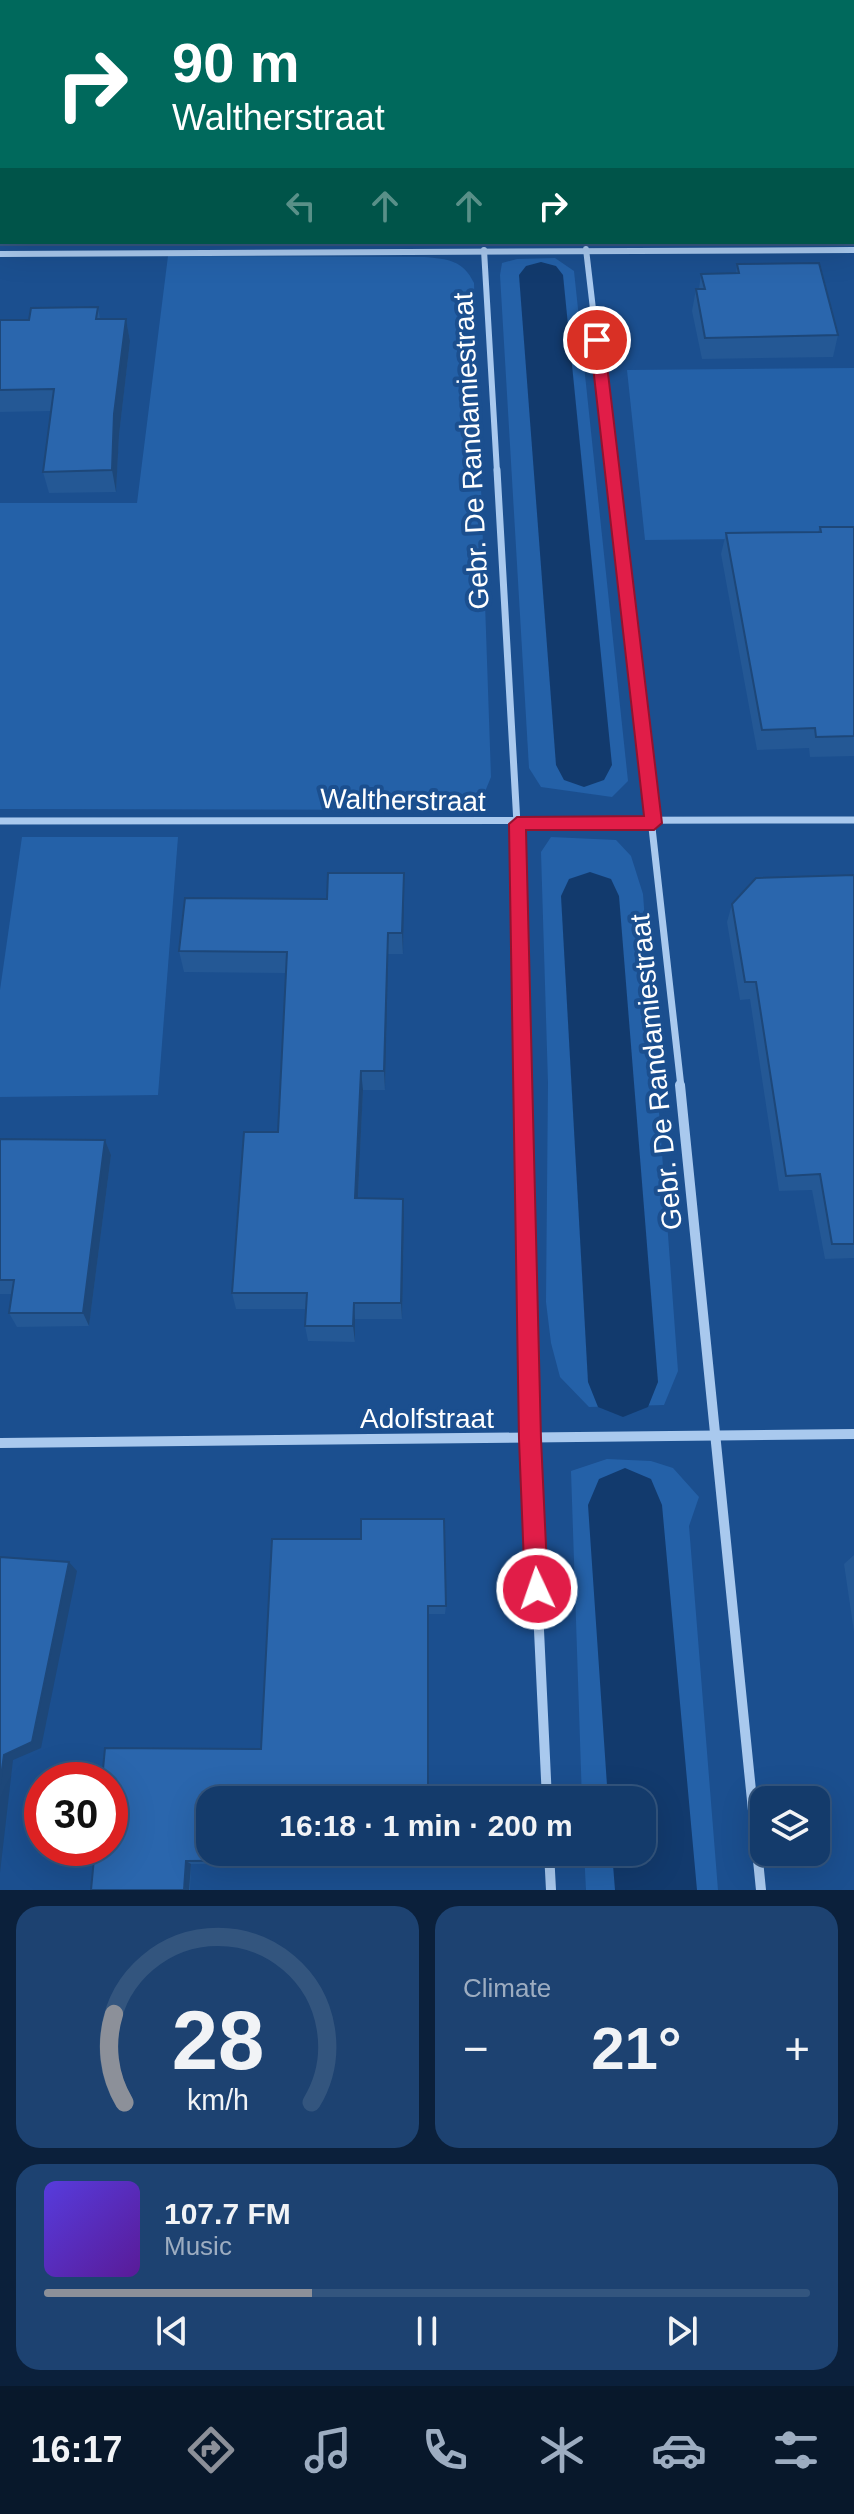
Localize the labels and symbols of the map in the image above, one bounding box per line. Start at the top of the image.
street label: Gebr. De Randamiestraat [447,291,495,610]
pin [563,306,631,374]
street label: Waltherstraat [320,783,486,817]
street label: Gebr. De Randamiestraat [624,912,688,1232]
street label: Adolfstraat [360,1403,494,1434]
position arrow [495,1547,579,1631]
speed limit sign: 30 [24,1762,128,1866]

